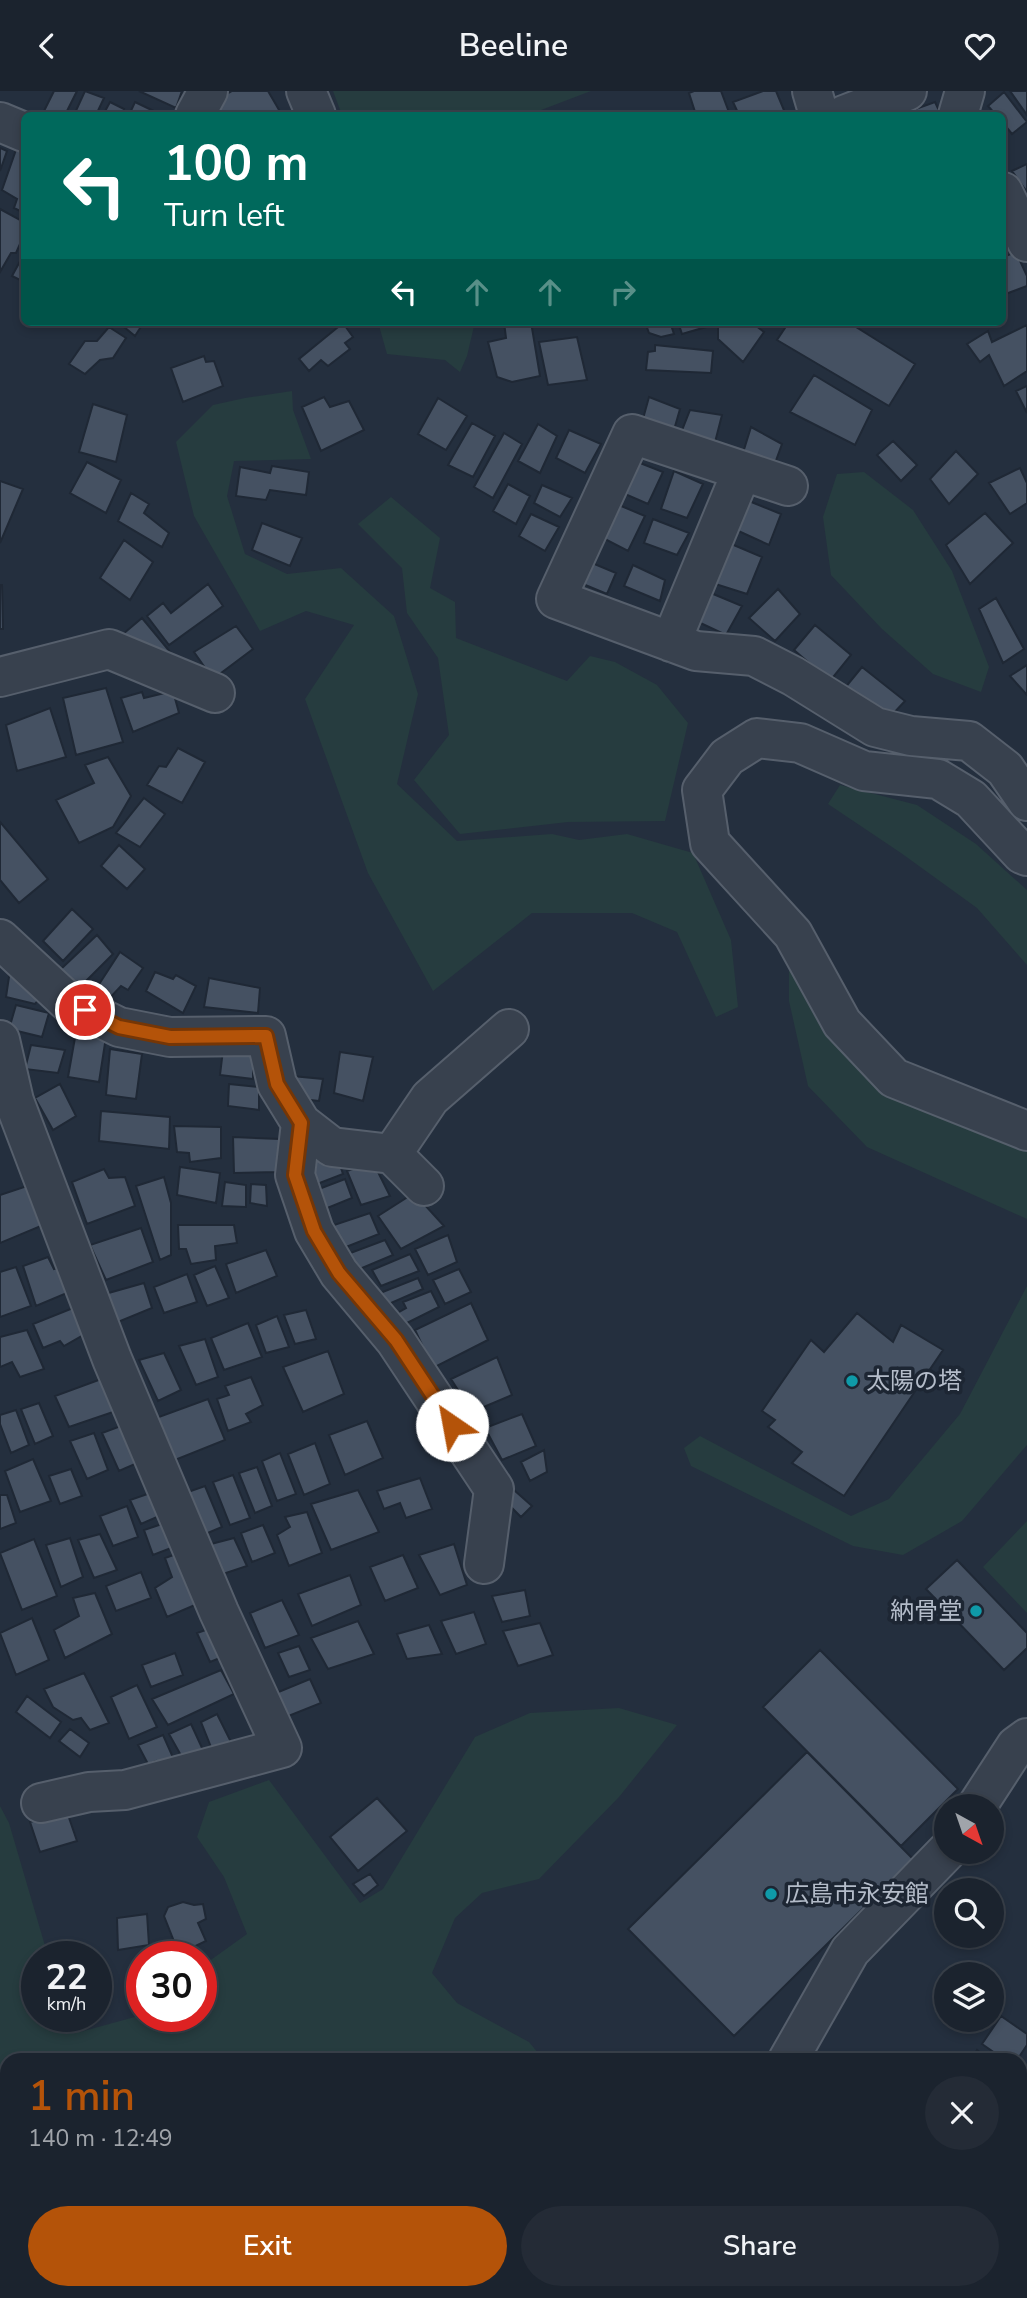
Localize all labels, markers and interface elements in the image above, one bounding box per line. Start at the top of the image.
text: Beeline [459,24,568,67]
icon: back [28,27,66,65]
icon: heart [961,27,999,65]
text: 100 m [164,130,308,197]
icon: left [49,140,140,231]
text: Turn left [164,194,284,237]
icon: left [385,273,423,311]
icon: ahead [458,273,496,311]
icon: ahead [531,273,569,311]
icon: right [604,273,642,311]
pin [55,980,115,1040]
icon: arrive [66,991,104,1029]
place label: 太陽の塔 [866,1365,962,1397]
marker: 太陽の塔 [844,1373,860,1389]
position arrow [415,1388,489,1462]
place label: 納骨堂 [890,1595,962,1627]
marker: 納骨堂 [968,1603,984,1619]
north arrow [934,1794,1004,1864]
map controls [934,1794,1004,2032]
place label: 広島市永安館 [785,1878,929,1910]
button: search [934,1878,1004,1948]
marker: 広島市永安館 [763,1886,779,1902]
speed limit sign: 30 [126,1941,217,2032]
text: 22 [45,1954,88,2001]
button: layers [934,1962,1004,2032]
text: km/h [47,1992,86,2016]
text: 1 min [28,2068,135,2125]
button: close [925,2076,999,2150]
text: 140 m · 12:49 [28,2123,173,2154]
button: Exit [28,2206,507,2286]
button: Share [521,2206,999,2286]

